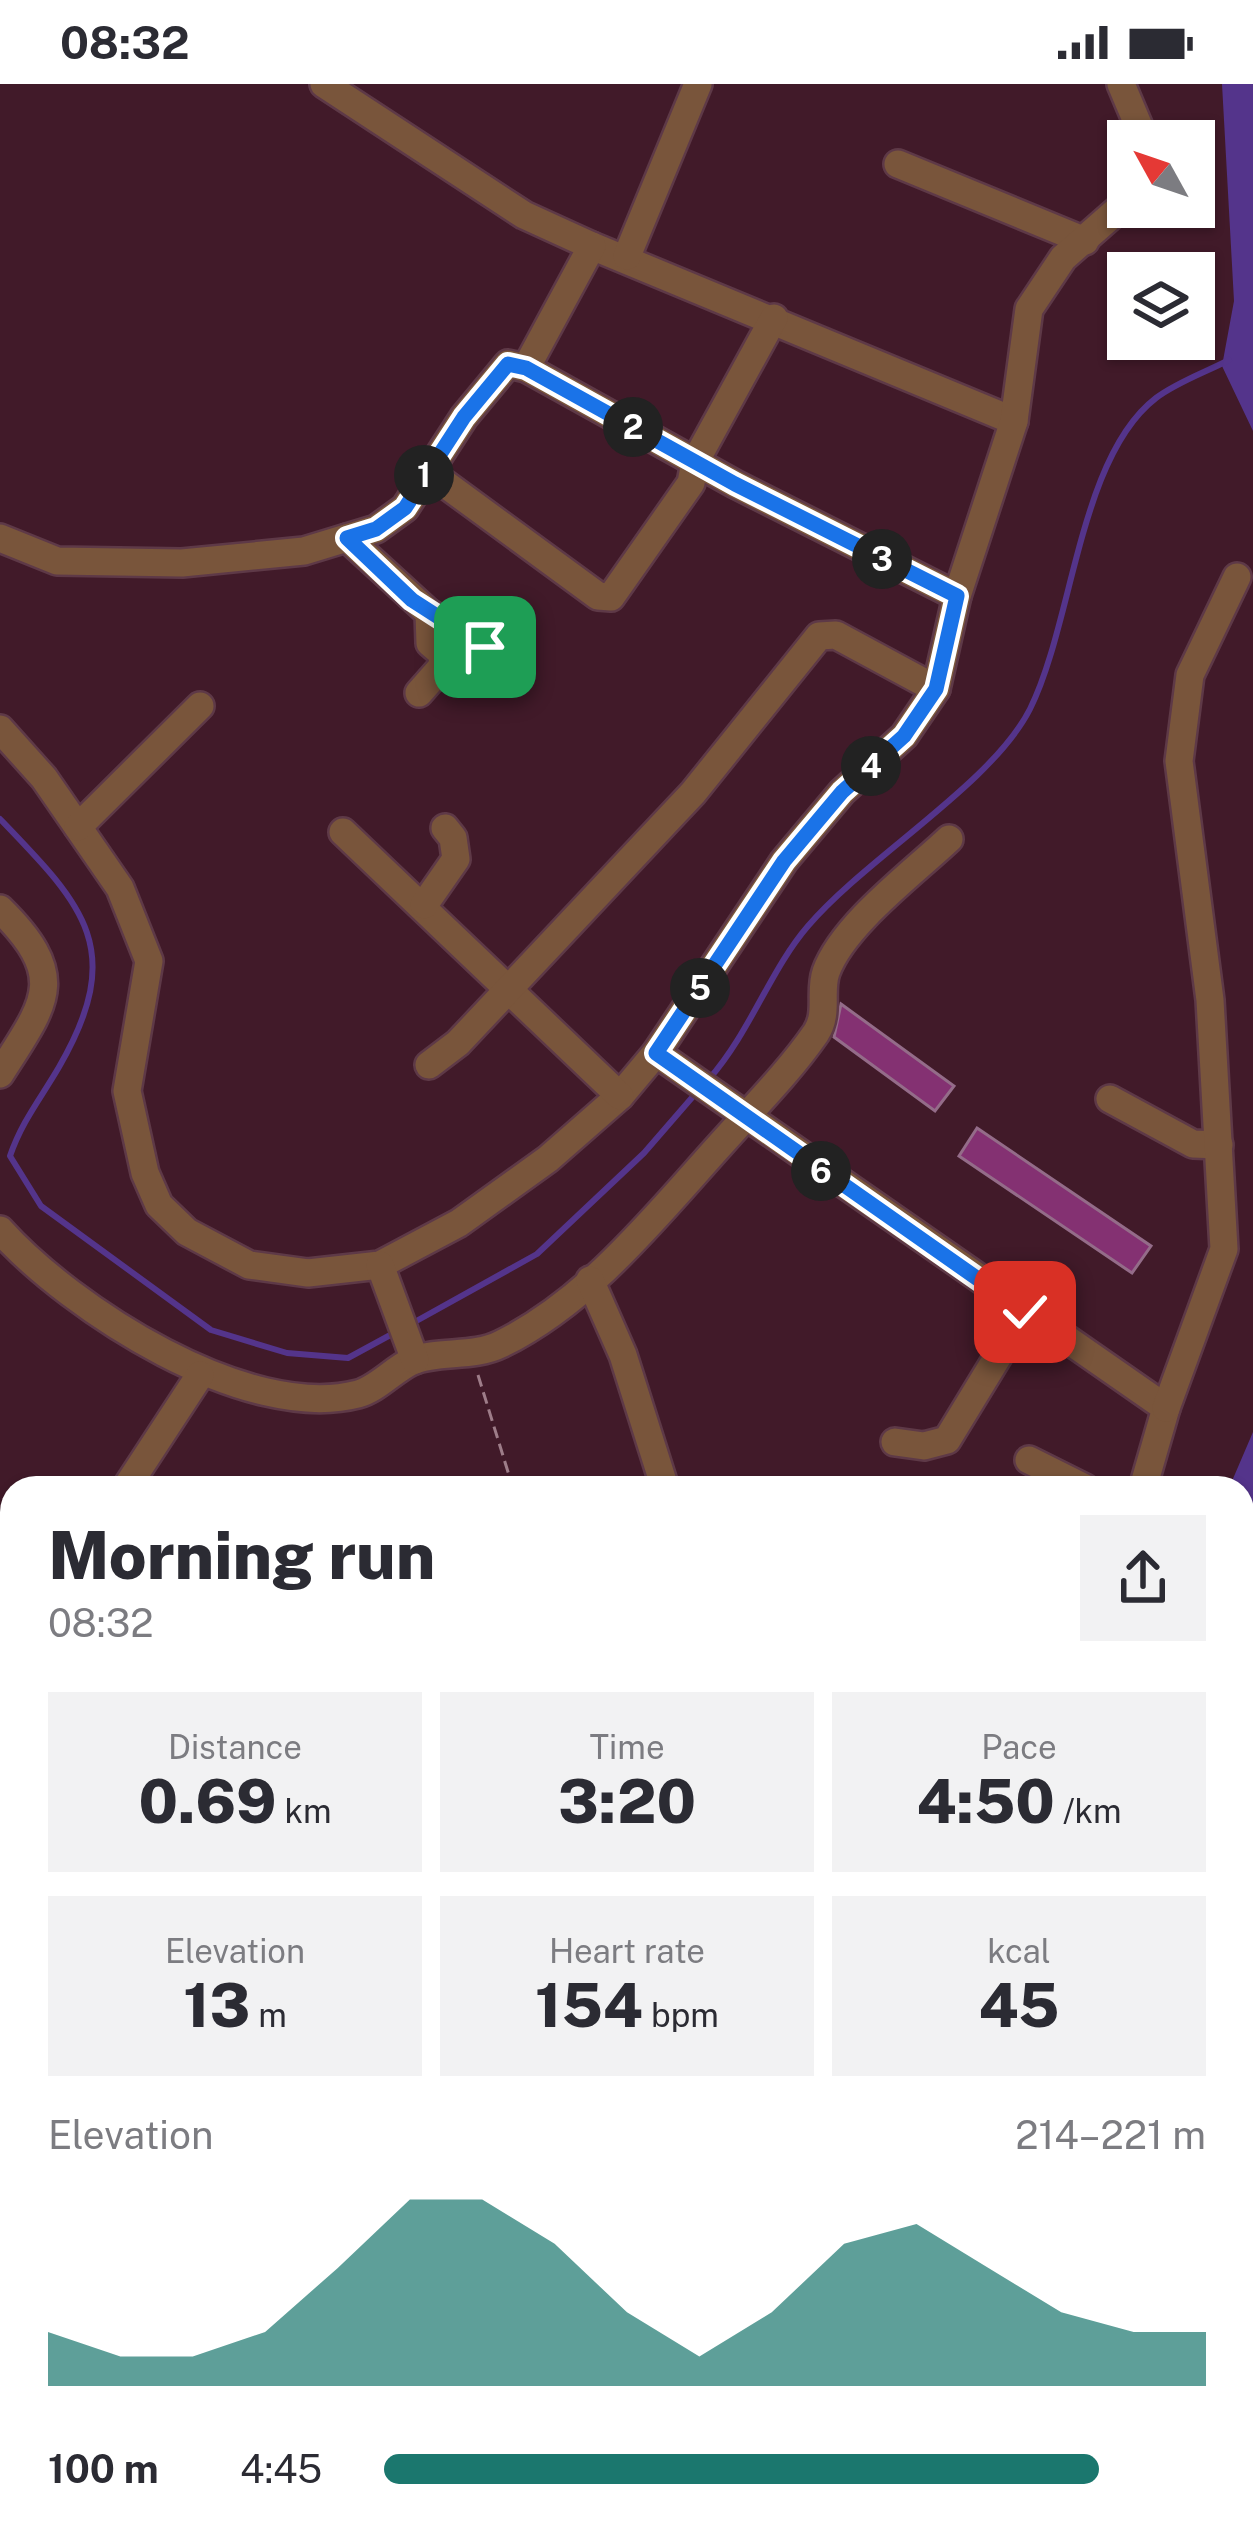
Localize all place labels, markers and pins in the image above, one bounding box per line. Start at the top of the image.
pin: 2 [603,397,663,457]
pin: 1 [394,445,454,505]
pin: 3 [852,529,912,589]
pin [434,596,536,698]
pin: 4 [841,736,901,796]
pin: 5 [670,958,730,1018]
pin: 6 [791,1141,851,1201]
pin [974,1261,1076,1363]

